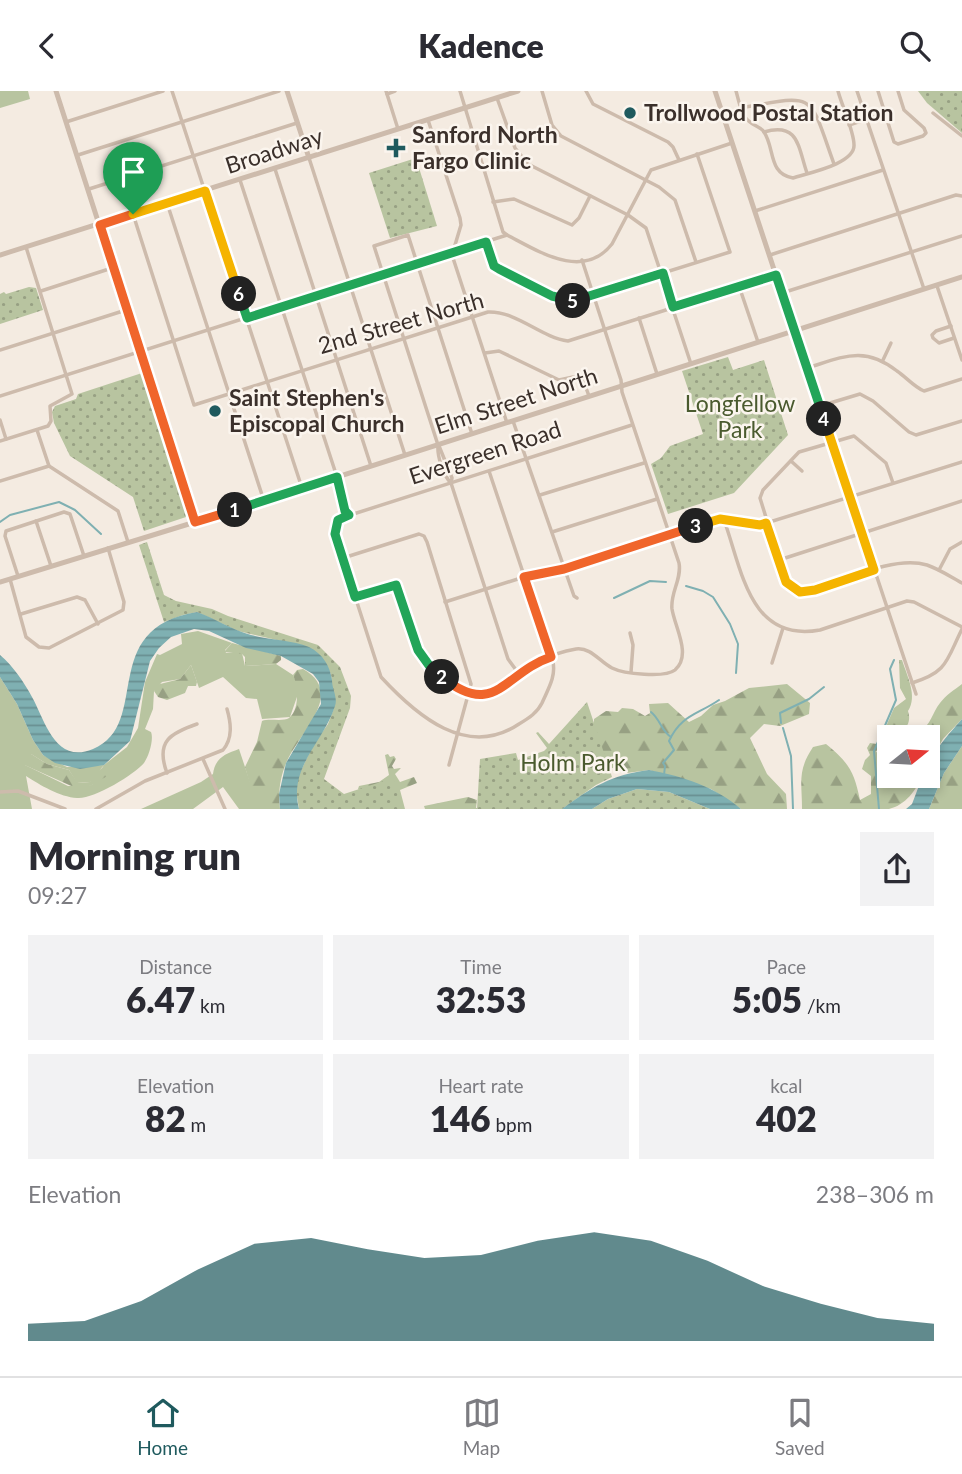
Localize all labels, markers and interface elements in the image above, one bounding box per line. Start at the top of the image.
text: Kadence [418,26,544,65]
icon: back [28,27,66,65]
icon: search [896,27,934,65]
place label: Trollwood Postal Station [644,98,893,126]
marker: Trollwood Postal Station [622,105,638,121]
place label: Sanford North Fargo Clinic [412,120,558,174]
street label: Broadway [221,121,326,179]
marker: Sanford North Fargo Clinic [386,138,406,158]
pin [103,142,163,214]
icon: arrive [114,153,152,191]
pin: 6 [222,277,256,311]
text: 6 [233,282,244,305]
pin: 5 [556,283,590,319]
street label: 2nd Street North [315,285,487,359]
text: 5 [567,289,578,312]
street label: Elm Street North [431,361,601,440]
place label: Saint Stephen's Episcopal Church [229,383,405,437]
park label: Longfellow Park [685,389,795,443]
pin: 4 [806,401,842,437]
marker: Saint Stephen's Episcopal Church [207,403,223,419]
text: 4 [818,407,829,430]
street label: Evergreen Road [405,414,564,490]
pin: 1 [218,493,252,527]
text: 1 [229,498,240,521]
pin: 3 [678,509,714,543]
text: 3 [690,514,701,537]
pin: 2 [424,659,460,695]
text: 2 [436,665,447,688]
north arrow [877,725,940,787]
map controls [877,725,940,788]
park label: Holm Park [520,748,626,776]
text: Morning run [28,832,241,878]
button: share [860,832,934,906]
text: 09:27 [28,881,87,909]
text: Distance [139,955,212,978]
text: Time [460,955,502,978]
text: Pace [767,955,806,978]
text: 6.47 [126,978,195,1020]
text: 32:53 [436,978,526,1020]
text: 5:05 [732,978,802,1020]
text: km [195,994,225,1017]
text: /km [802,994,841,1017]
text: Elevation [137,1074,214,1097]
text: Heart rate [438,1074,524,1097]
text: kcal [770,1074,802,1097]
text: 82 [145,1097,186,1139]
text: 146 [430,1097,491,1139]
text: 402 [756,1097,817,1139]
text: m [186,1113,206,1136]
text: bpm [491,1113,532,1136]
text: Elevation [28,1180,121,1208]
text: 238–306 m [816,1180,934,1208]
tab: Home [137,1394,188,1459]
tab: Map [463,1394,501,1459]
tab: Saved [775,1394,825,1459]

